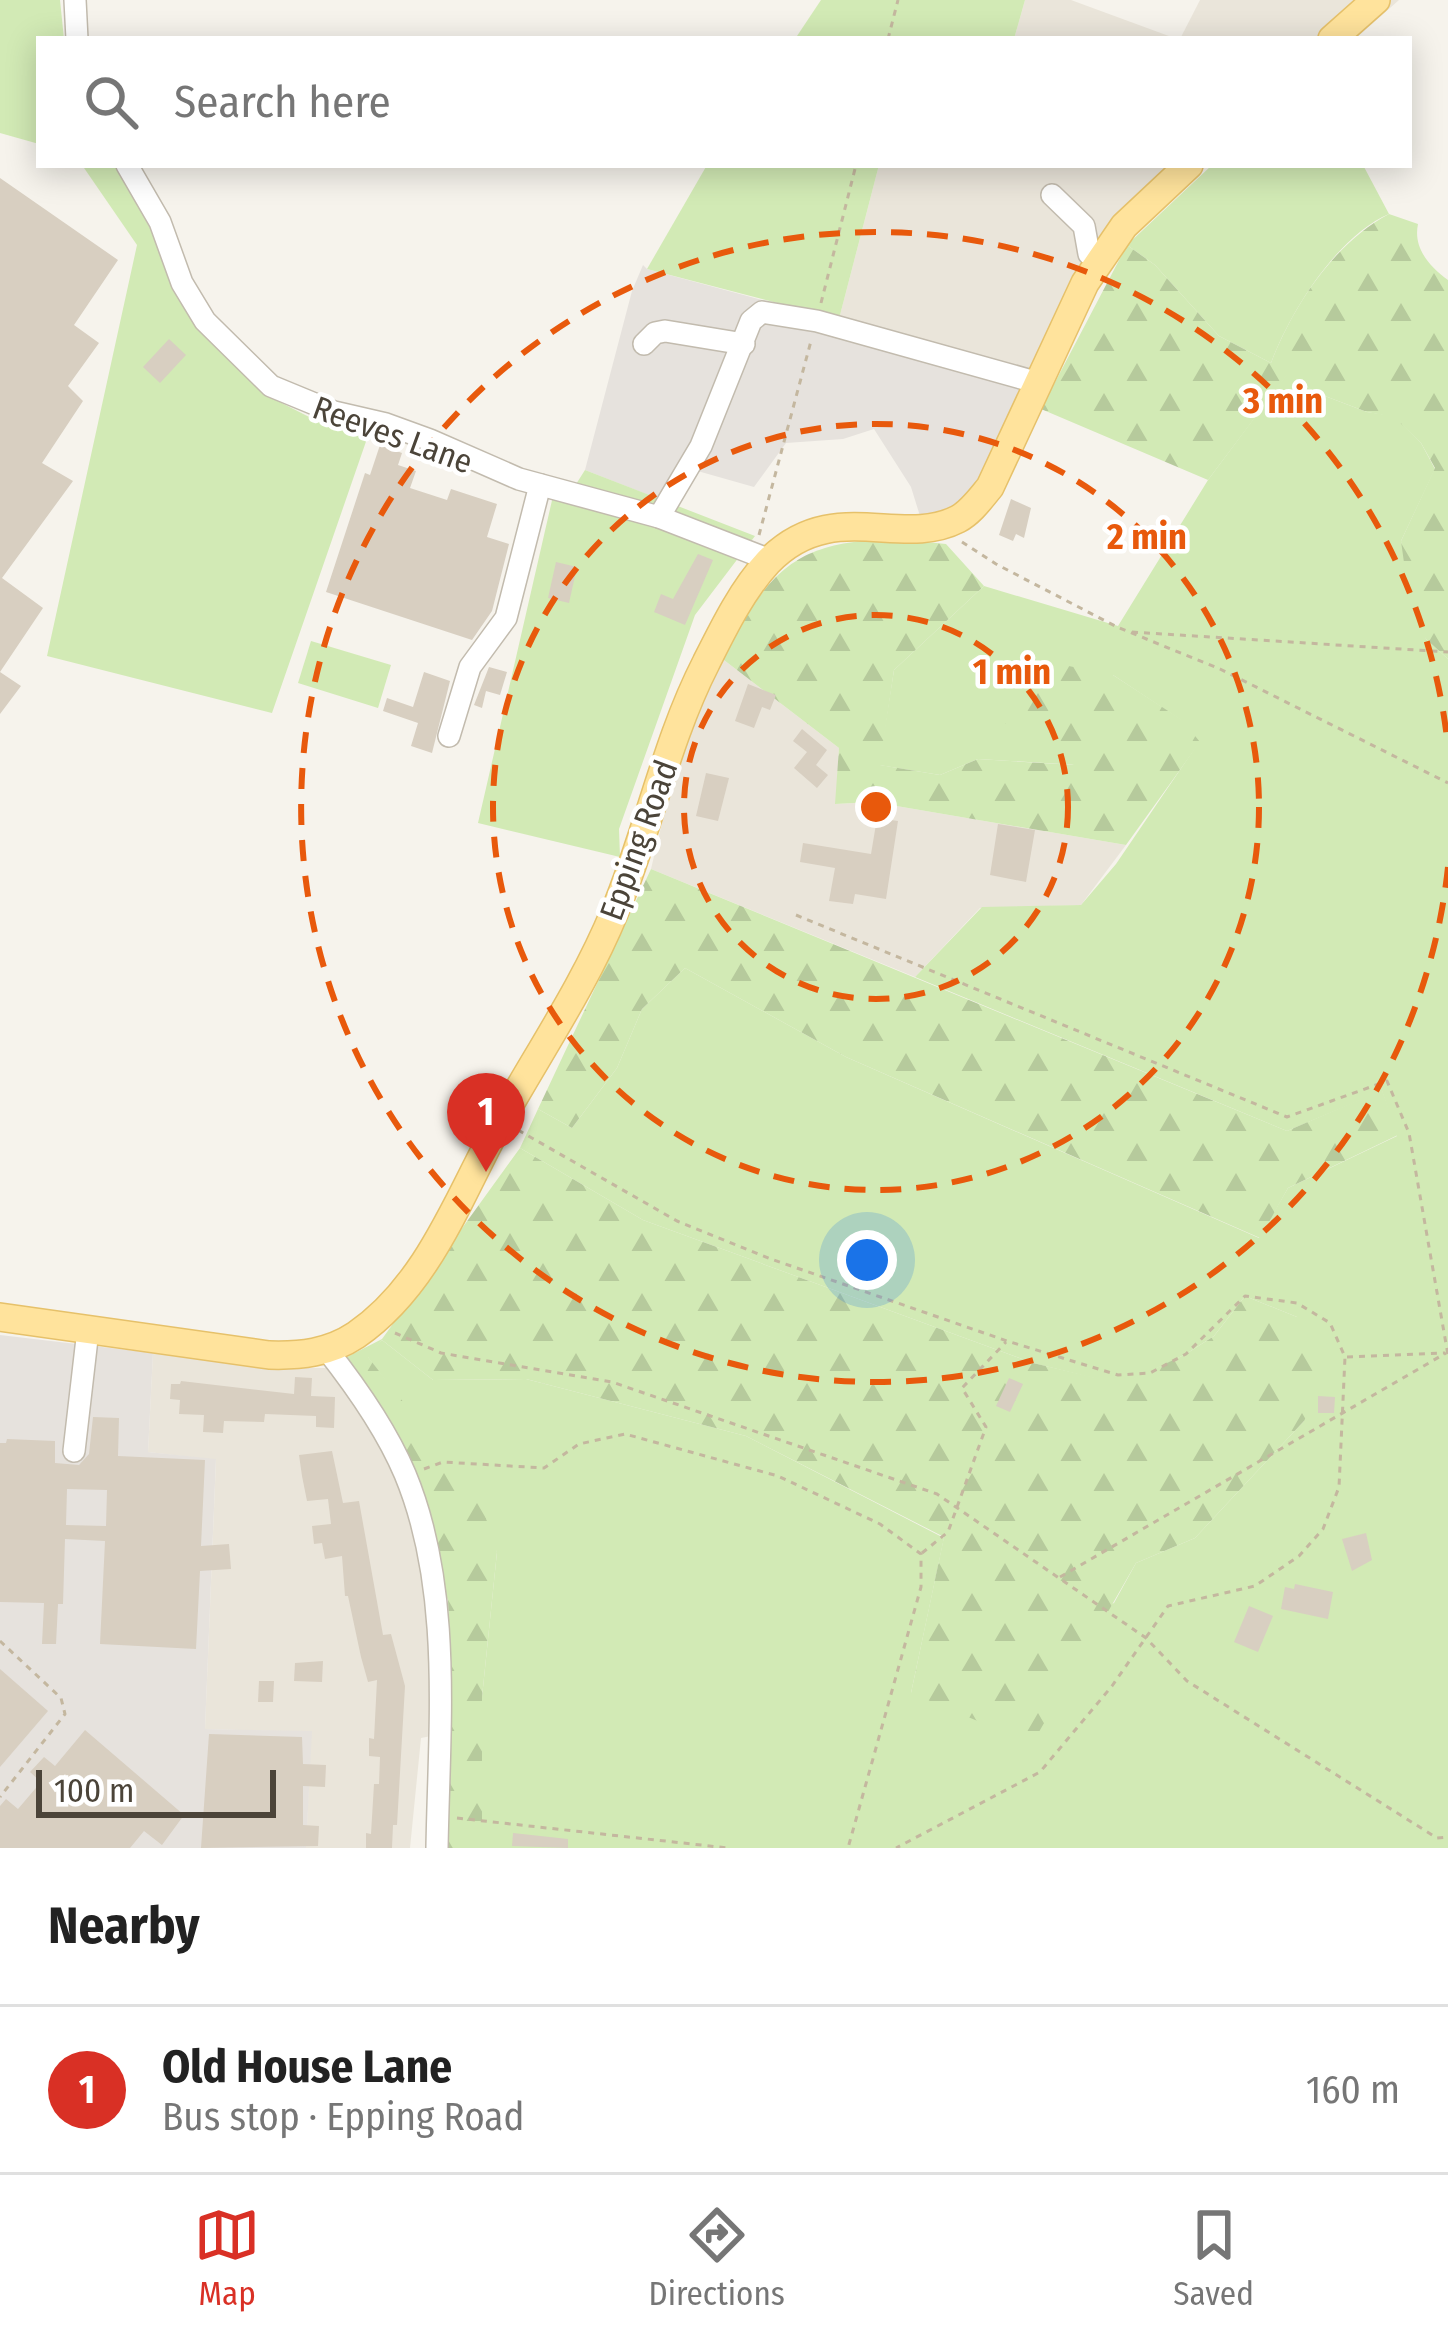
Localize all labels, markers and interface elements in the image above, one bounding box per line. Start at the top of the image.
search box [36,36,1412,168]
icon: search [78,69,144,135]
text: Search here [174,75,391,129]
text: 3 min [1242,379,1323,423]
street label: Reeves Lane [307,388,478,482]
text: 2 min [1106,515,1187,559]
text: 1 min [973,650,1051,694]
street label: Epping Road [591,755,686,926]
centre of rings [855,786,897,828]
pin: 1 [447,1073,525,1172]
your location [837,1230,897,1290]
scale bar [36,1764,276,1817]
text: 100 m [54,1771,134,1811]
text: Nearby [48,1895,200,1957]
text: Old House Lane [162,2040,452,2094]
text: 1 [79,2067,95,2113]
text: 160 m [1306,2067,1400,2113]
text: Bus stop · Epping Road [162,2094,524,2140]
tab: Map [194,2202,260,2314]
tab: Directions [648,2202,785,2314]
tab: Saved [1173,2202,1254,2314]

